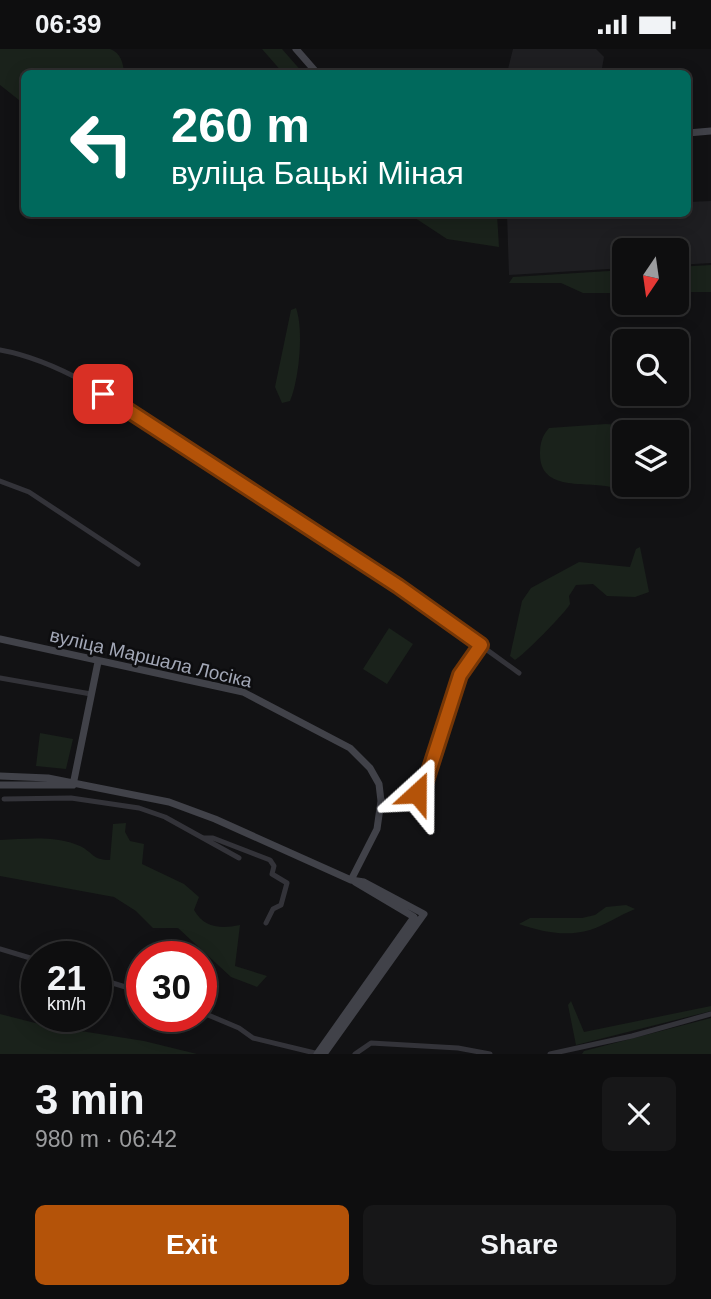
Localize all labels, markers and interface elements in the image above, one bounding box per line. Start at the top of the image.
text: 06:39 [35,9,102,39]
icon: left [56,98,147,189]
text: 260 m [171,98,310,152]
text: вуліца Бацькі Міная [171,155,464,191]
north arrow [612,238,690,315]
map controls [612,238,689,497]
button: search [612,329,689,406]
pin [73,364,133,424]
icon: arrive [84,375,122,413]
button: layers [612,420,689,497]
street label: вуліца Маршала Лосіка [48,625,255,692]
position arrow [380,756,454,830]
speed limit sign: 30 [126,941,217,1032]
text: 21 [47,958,86,997]
text: km/h [47,994,86,1014]
text: 3 min [35,1076,145,1123]
button: close [602,1077,676,1151]
text: 980 m · 06:42 [35,1126,177,1152]
button: Exit [35,1205,349,1285]
button: Share [363,1205,676,1285]

